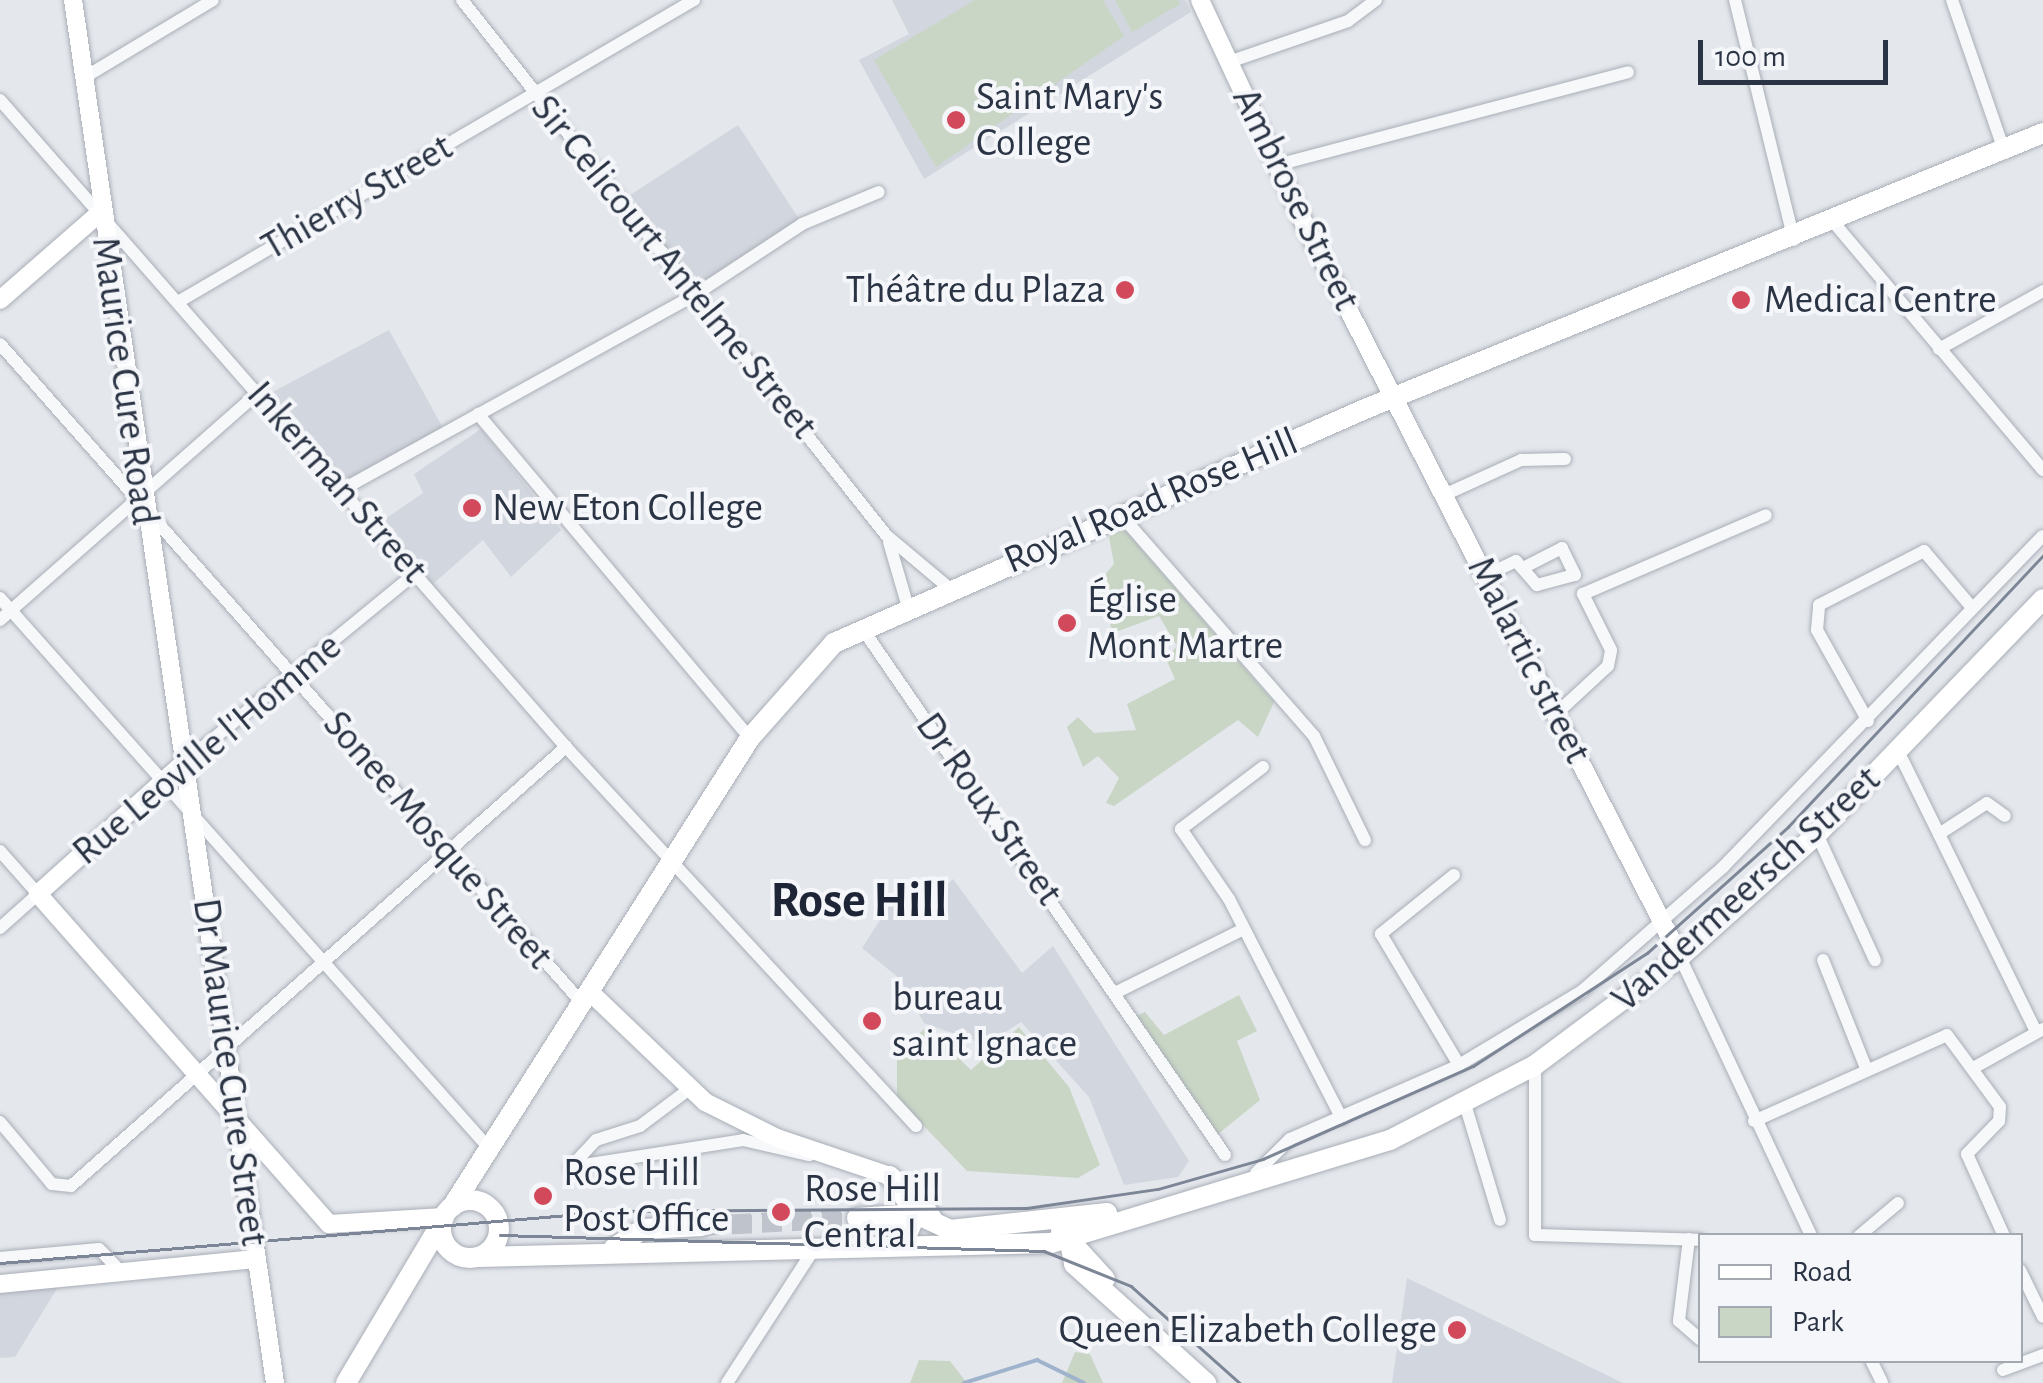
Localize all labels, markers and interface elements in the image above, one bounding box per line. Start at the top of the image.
scale bar [1703,20,1893,82]
text: 100 m [1715,42,1786,72]
place label: Saint Mary's College [976,73,1163,167]
street label: Ambrose Street [1222,80,1370,318]
street label: Sir Celicourt Antelme Street [521,85,827,449]
marker: Saint Mary's College [945,109,967,131]
street label: Thierry Street [253,123,461,271]
street label: Maurice Cure Road [81,234,169,528]
place label: Théâtre du Plaza [846,266,1105,314]
place label: Medical Centre [1764,276,1997,324]
marker: Théâtre du Plaza [1114,279,1136,301]
marker: Medical Centre [1728,287,1754,313]
street label: Inkerman Street [236,371,438,593]
street label: Royal Road Rose Hill [997,417,1305,585]
place label: New Eton College [492,484,763,532]
marker: New Eton College [461,497,483,519]
street label: Malartic street [1457,549,1601,771]
place label: Église Mont Martre [1087,576,1283,670]
marker: Église Mont Martre [1056,612,1078,634]
street label: Rue Leoville l'Homme [63,623,351,875]
street label: Sonee Mosque Street [313,701,563,979]
street label: Dr Roux Street [905,703,1073,915]
street label: Vandermeersch Street [1602,756,1890,1022]
district label: Rose Hill [770,872,948,932]
street label: Dr Maurice Cure Street [182,895,278,1249]
place label: bureau saint Ignace [892,974,1077,1068]
marker: bureau saint Ignace [861,1010,883,1032]
place label: Rose Hill Post Office [563,1149,729,1243]
place label: Rose Hill Central [804,1165,941,1259]
marker: Rose Hill Post Office [532,1185,554,1207]
marker: Rose Hill Central [768,1199,794,1225]
legend [1698,1233,2023,1363]
text: Road [1792,1257,1852,1287]
place label: Queen Elizabeth College [1059,1306,1437,1354]
text: Park [1792,1307,1844,1337]
marker: Queen Elizabeth College [1446,1319,1468,1341]

